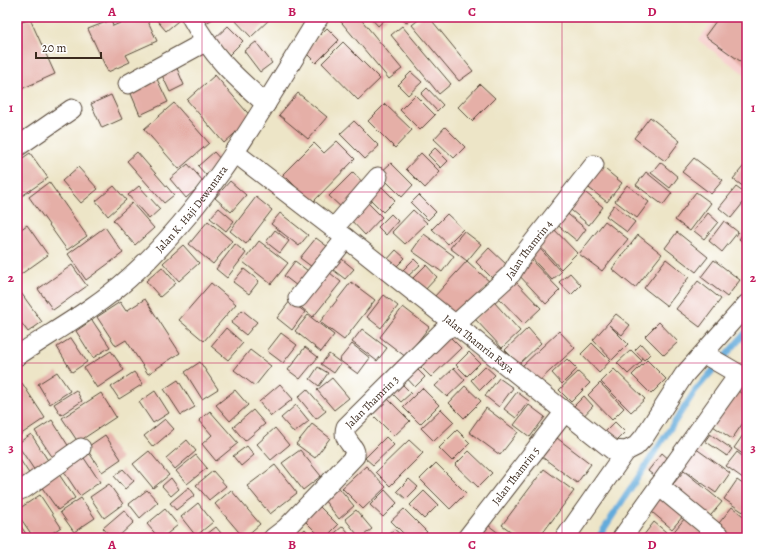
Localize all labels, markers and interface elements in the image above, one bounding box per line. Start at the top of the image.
text: A [107,3,117,20]
text: B [288,3,296,20]
text: C [468,3,476,20]
text: D [647,3,657,20]
scale bar [36,34,101,60]
text: 20 m [42,40,66,56]
text: 1 [9,99,14,116]
text: 1 [751,99,756,116]
street label: Jalan K. Haji Dewantara [152,162,231,255]
street label: Jalan Thamrin 4 [502,217,556,283]
text: 2 [8,269,15,286]
text: 2 [750,269,757,286]
street label: Jalan Thamrin Raya [440,311,518,377]
street label: Jalan Thamrin 3 [342,372,402,431]
text: 3 [8,439,14,456]
text: 3 [750,439,756,456]
street label: Jalan Thamrin 5 [488,443,543,508]
text: A [107,536,117,553]
text: B [288,536,296,553]
text: C [468,536,476,553]
text: D [647,536,657,553]

